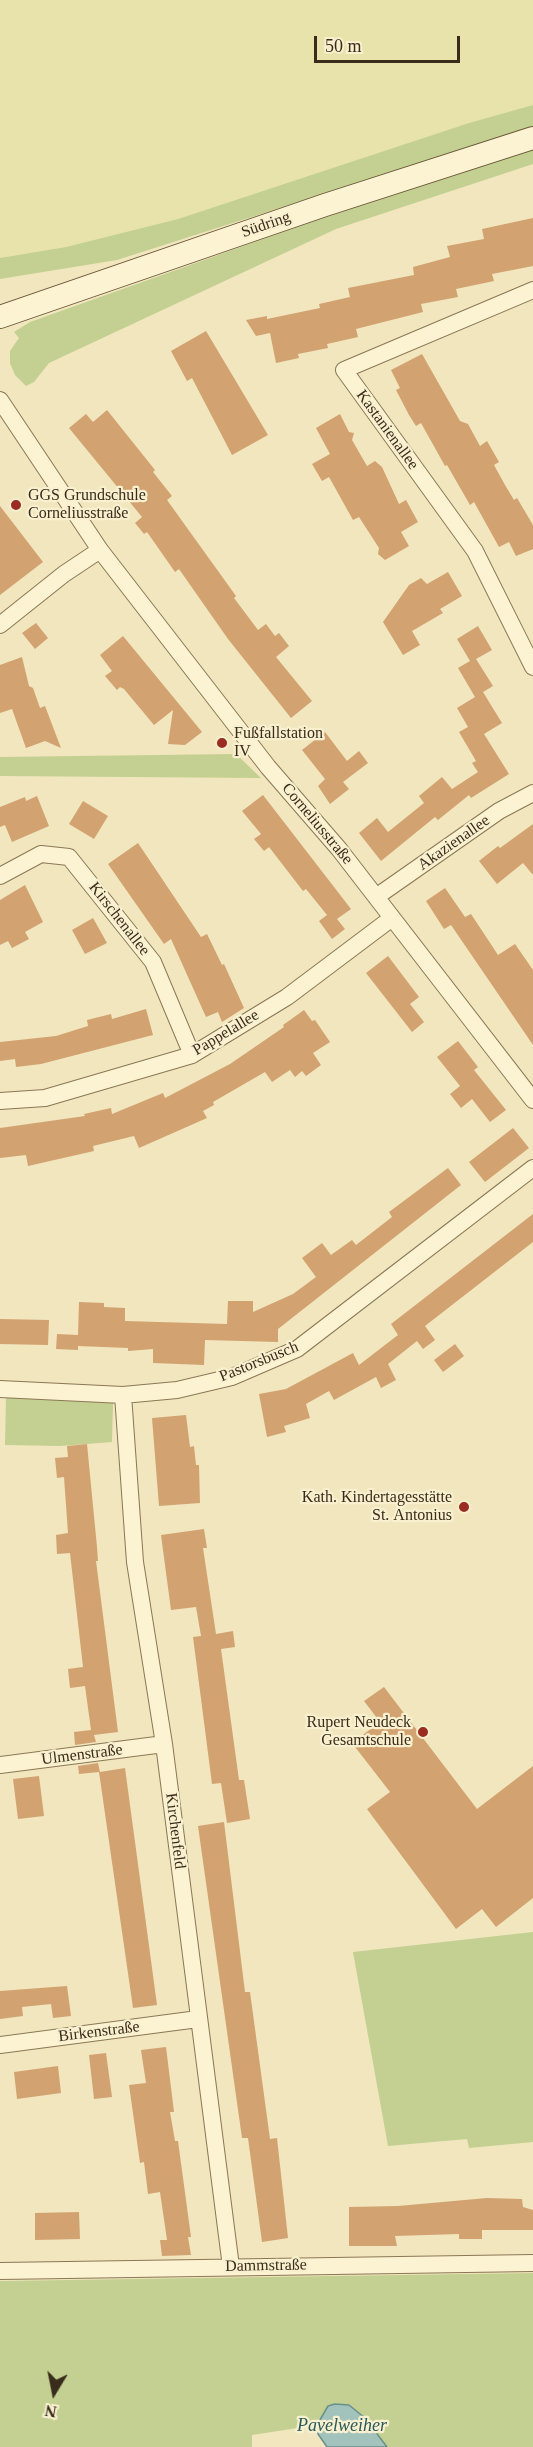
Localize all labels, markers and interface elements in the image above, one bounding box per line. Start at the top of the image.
scale bar [317,24,462,62]
text: 50 m [325,36,362,56]
street label: Südring [239,208,293,242]
street label: Kastanienallee [352,386,422,474]
place label: GGS Grundschule Corneliusstraße [28,486,146,524]
marker: GGS Grundschule Corneliusstraße [9,498,23,512]
place label: Fußfallstation IV [234,724,323,762]
marker: Fußfallstation IV [215,736,229,750]
street label: Corneliusstraße [277,779,357,869]
street label: Akazienallee [414,811,494,875]
street label: Kirschenallee [84,878,154,960]
street label: Pappelallee [189,1006,263,1060]
street label: Pastorsbusch [217,1337,301,1387]
place label: Kath. Kindertagesstätte St. Antonius [302,1488,452,1526]
marker: Kath. Kindertagesstätte St. Antonius [457,1500,471,1514]
place label: Rupert Neudeck Gesamtschule [307,1713,411,1751]
marker: Rupert Neudeck Gesamtschule [416,1725,430,1739]
street label: Ulmenstraße [40,1740,124,1770]
street label: Kirchenfeld [161,1792,189,1870]
street label: Birkenstraße [57,2017,141,2047]
street label: Dammstraße [225,2256,307,2276]
north arrow [24,2363,84,2423]
text: N [44,2402,58,2421]
water label: Pavelweiher [297,2415,387,2437]

